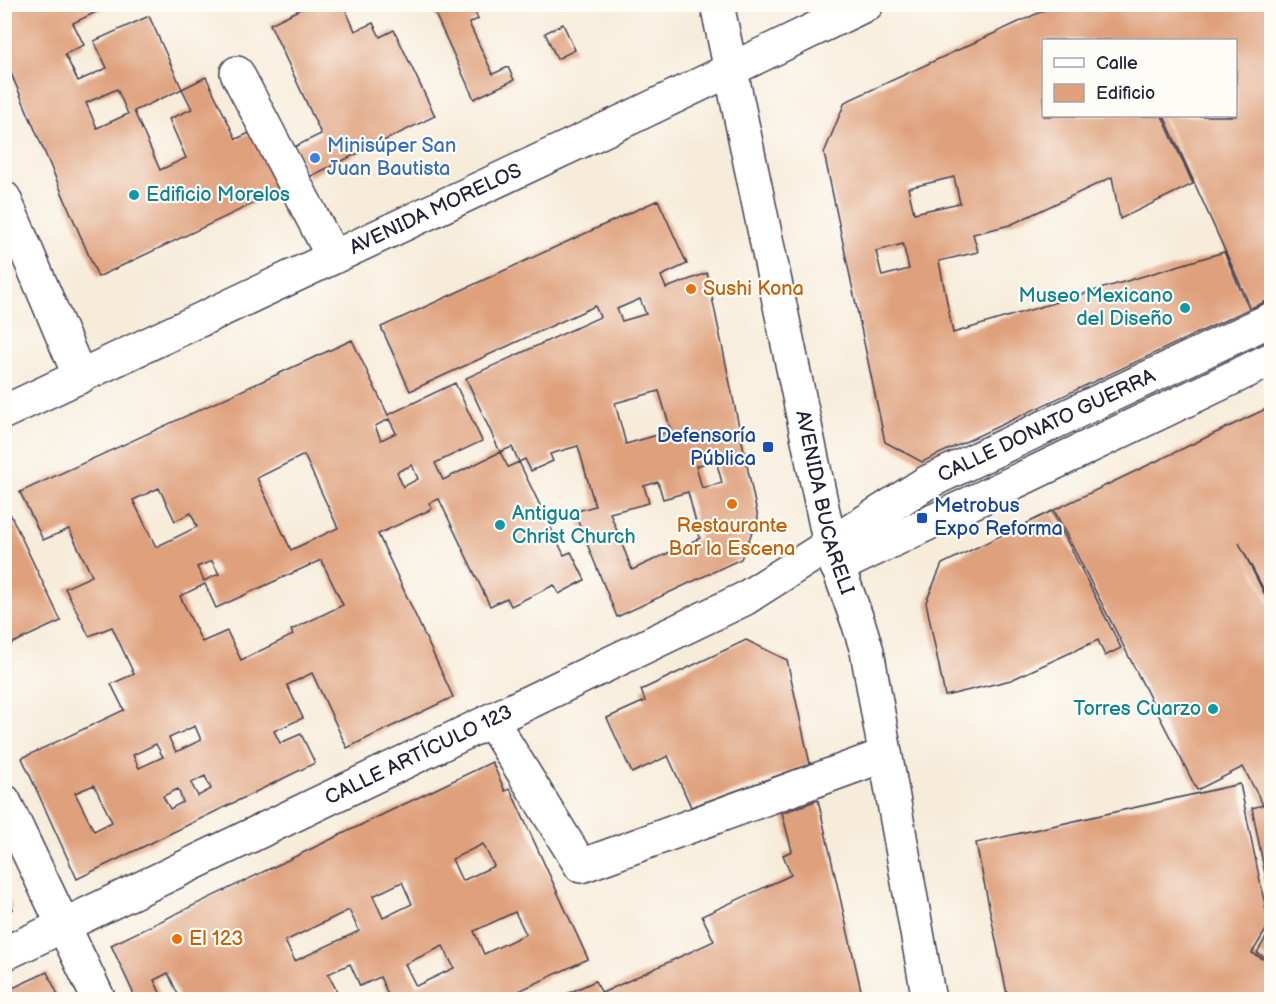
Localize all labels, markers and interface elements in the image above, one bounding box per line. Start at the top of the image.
legend [1042,39,1237,117]
text: Calle [1096,53,1138,74]
text: Edificio [1096,83,1155,104]
place label: Minisúper San Juan Bautista [327,134,456,181]
marker: Minisúper San Juan Bautista [308,151,322,165]
street label: AVENIDA MORELOS [346,159,526,260]
place label: Edificio Morelos [146,183,290,207]
marker: Edificio Morelos [127,188,141,202]
place label: Sushi Kona [703,277,804,301]
marker: Sushi Kona [684,282,698,296]
place label: Museo Mexicano del Diseño [1019,284,1173,331]
marker: Museo Mexicano del Diseño [1178,301,1192,315]
street label: CALLE DONATO GUERRA [934,364,1160,488]
street label: AVENIDA BUCARELI [790,408,859,598]
place label: Defensoría Pública [657,424,756,471]
marker: Defensoría Pública [761,440,775,454]
place label: Metrobus Expo Reforma [934,494,1063,541]
marker: Restaurante Bar la Escena [725,497,739,511]
place label: Antigua Christ Church [512,502,635,549]
marker: Metrobus Expo Reforma [915,511,929,525]
place label: Restaurante Bar la Escena [669,514,795,561]
marker: Antigua Christ Church [493,518,507,532]
place label: Torres Cuarzo [1074,697,1201,721]
street label: CALLE ARTÍCULO 123 [321,700,516,810]
marker: Torres Cuarzo [1206,702,1220,716]
place label: El 123 [189,927,243,951]
marker: El 123 [170,932,184,946]

